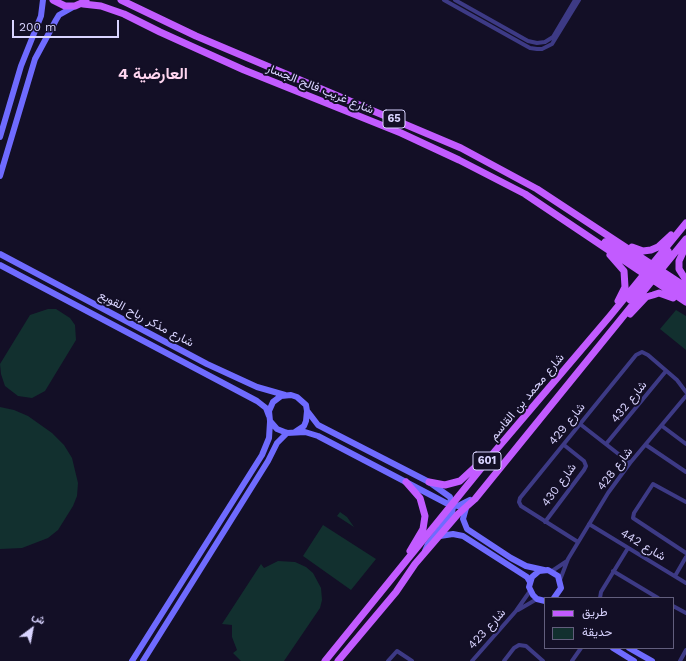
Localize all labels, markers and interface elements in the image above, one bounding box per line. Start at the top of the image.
scale bar [14,12,121,38]
text: 200 m [19,20,56,34]
street label: شارع غريب فالح الجسار [264,61,376,117]
district label: العارضية 4 [118,64,188,84]
road number: 65 [383,110,405,128]
street label: شارع مذكر رباح القوبع [96,288,196,350]
street label: شارع محمد بن القاسم [486,351,568,443]
street label: شارع 432 [608,378,650,426]
street label: شارع 429 [546,400,588,448]
street label: شارع 428 [594,445,636,493]
road number: 601 [473,452,501,470]
street label: شارع 430 [538,461,580,509]
street label: شارع 442 [618,526,668,564]
legend [544,597,674,649]
text: طريق [582,605,607,619]
street label: شارع 423 [465,606,509,652]
north arrow [12,609,52,649]
text: ش [30,609,48,627]
text: حديقة [582,625,612,639]

